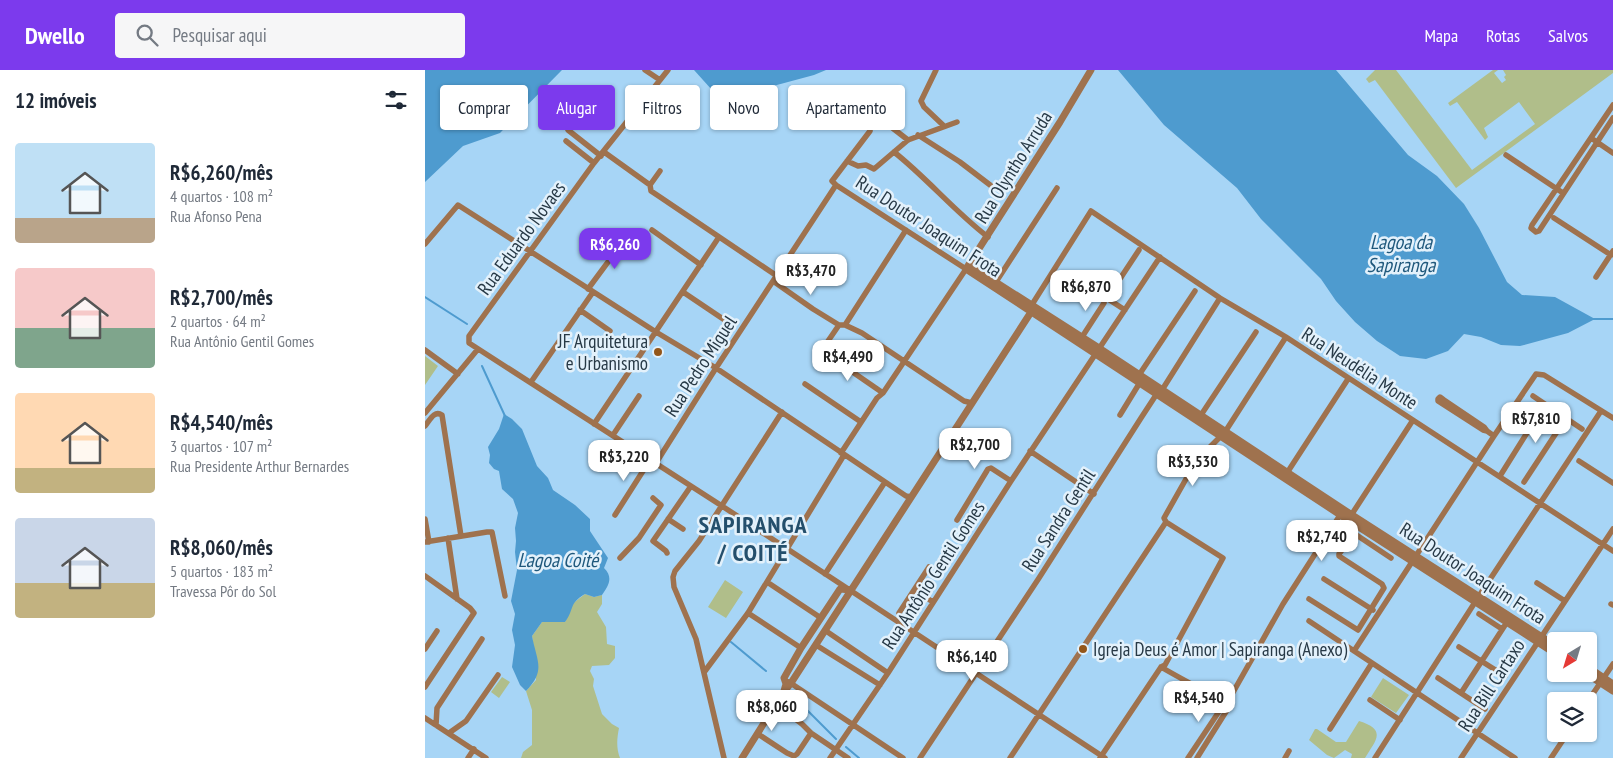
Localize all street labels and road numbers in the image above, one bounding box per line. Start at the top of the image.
street label: Rua Olyntho Arruda [969,106,1057,228]
street label: Rua Doutor Joaquim Frota [851,170,1007,282]
street label: Rua Eduardo Novaes [472,177,570,299]
street label: Rua Pedro Miguel [658,311,742,421]
street label: Rua Neudélia Monte [1298,322,1422,414]
street label: Rua Sandra Gentil [1016,464,1100,576]
street label: Rua Antônio Gentil Gomes [876,497,990,653]
street label: Rua Doutor Joaquim Frota [1395,517,1551,629]
street label: Rua Bill Cartaxo [1452,634,1530,736]

